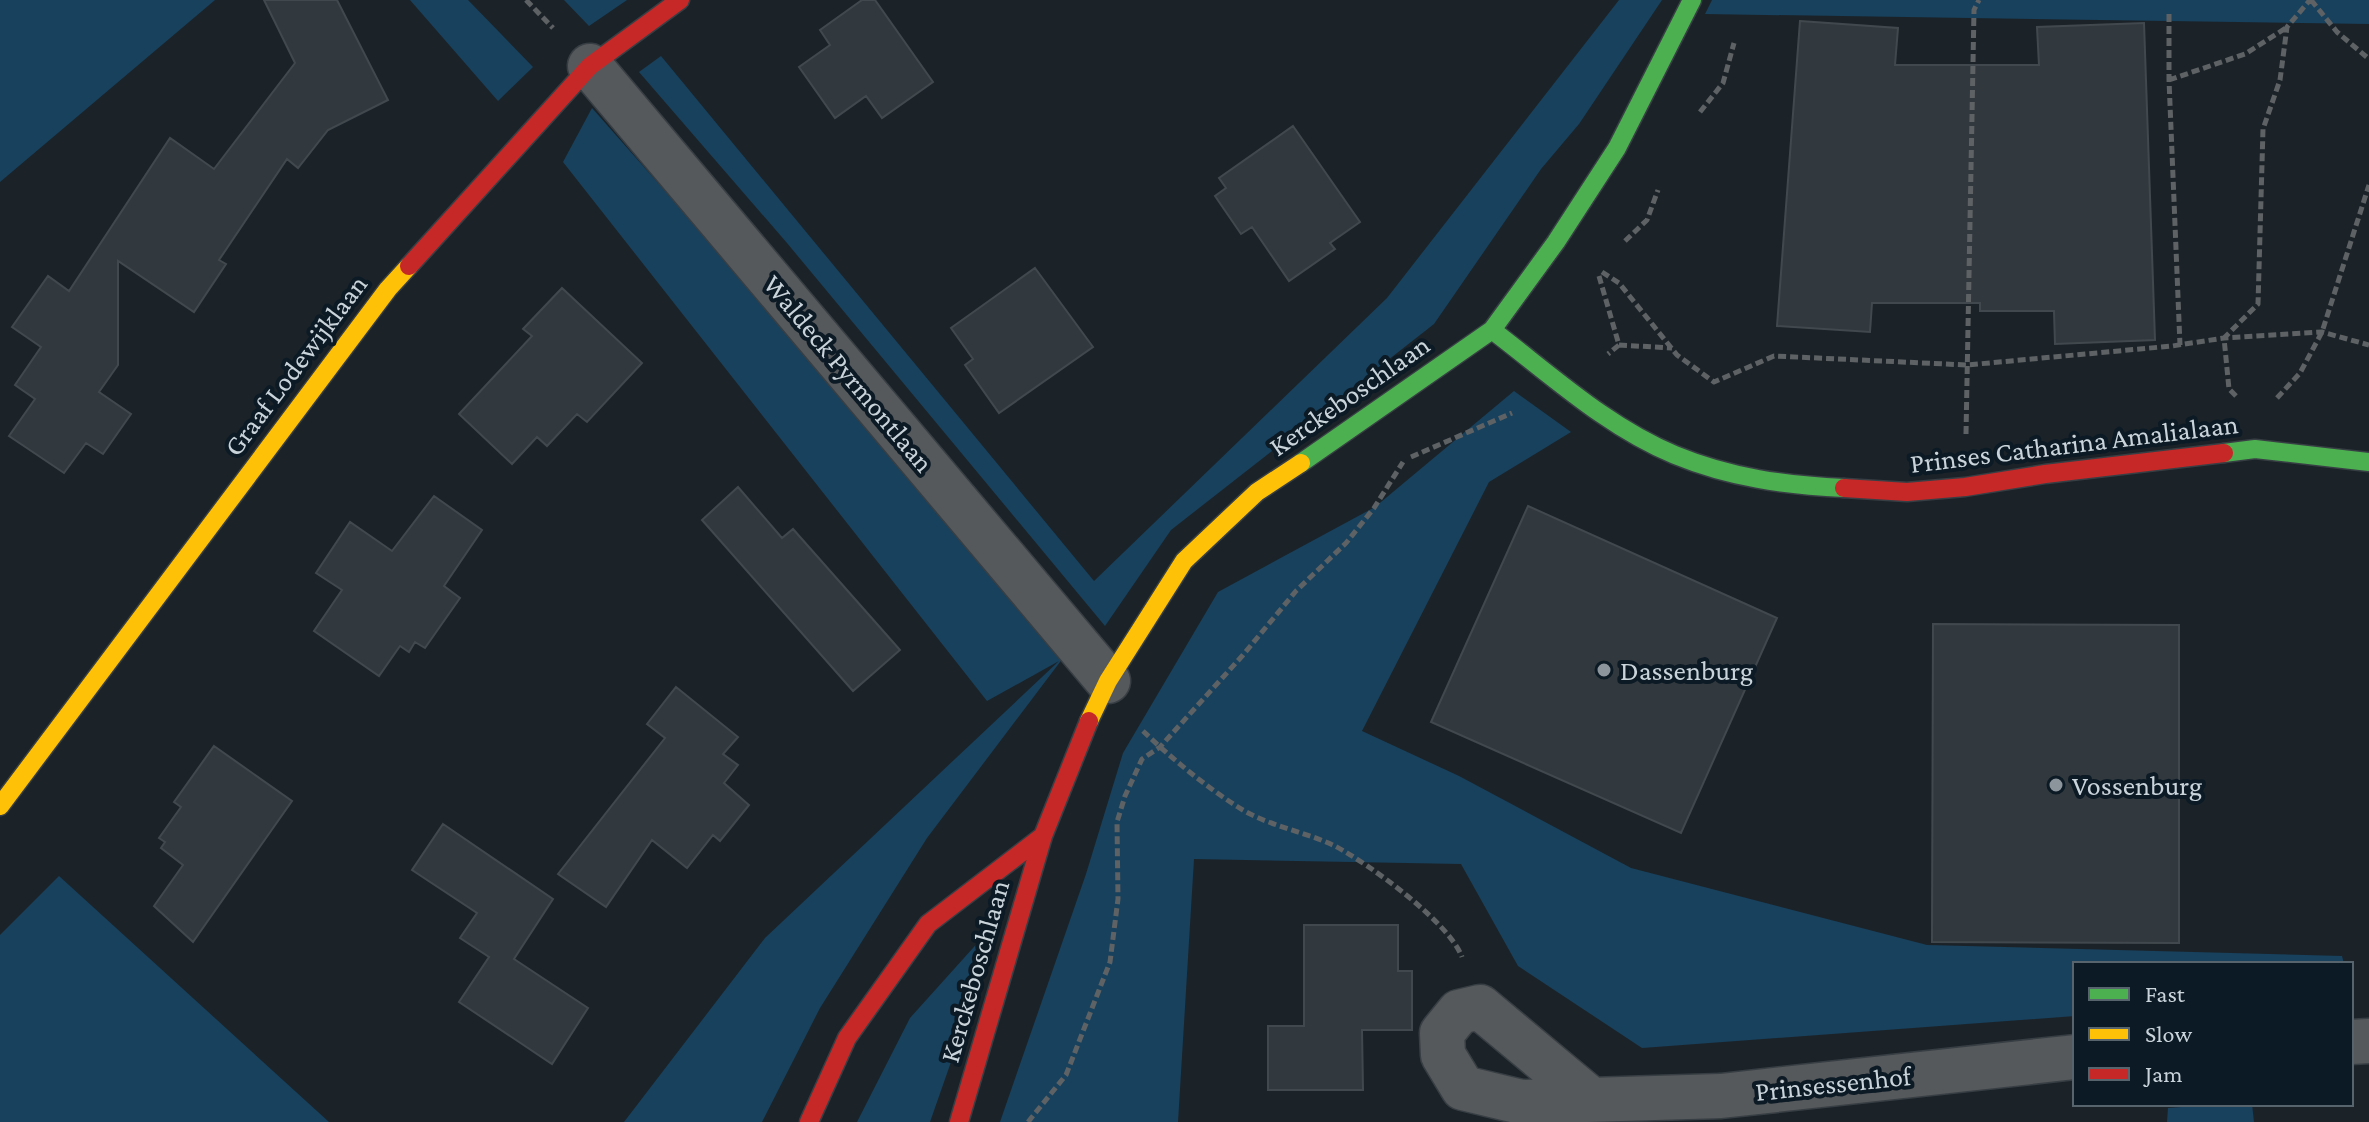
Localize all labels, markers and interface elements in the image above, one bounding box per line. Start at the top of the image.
street label: Waldeck Pyrmontlaan [757,268,940,478]
street label: Graaf Lodewijklaan [217,269,373,462]
street label: Kerckeboschlaan [1263,329,1435,462]
street label: Prinses Catharina Amalialaan [1908,408,2240,479]
place label: Dassenburg [1620,655,1754,686]
marker: Dassenburg [1595,661,1613,679]
place label: Vossenburg [2072,770,2203,801]
marker: Vossenburg [2047,776,2065,794]
street label: Kerckeboschlaan [934,876,1015,1066]
legend [2073,962,2353,1106]
text: Fast [2145,980,2186,1007]
text: Slow [2145,1020,2192,1047]
street label: Prinsessenhof [1754,1060,1914,1107]
text: Jam [2143,1060,2183,1087]

